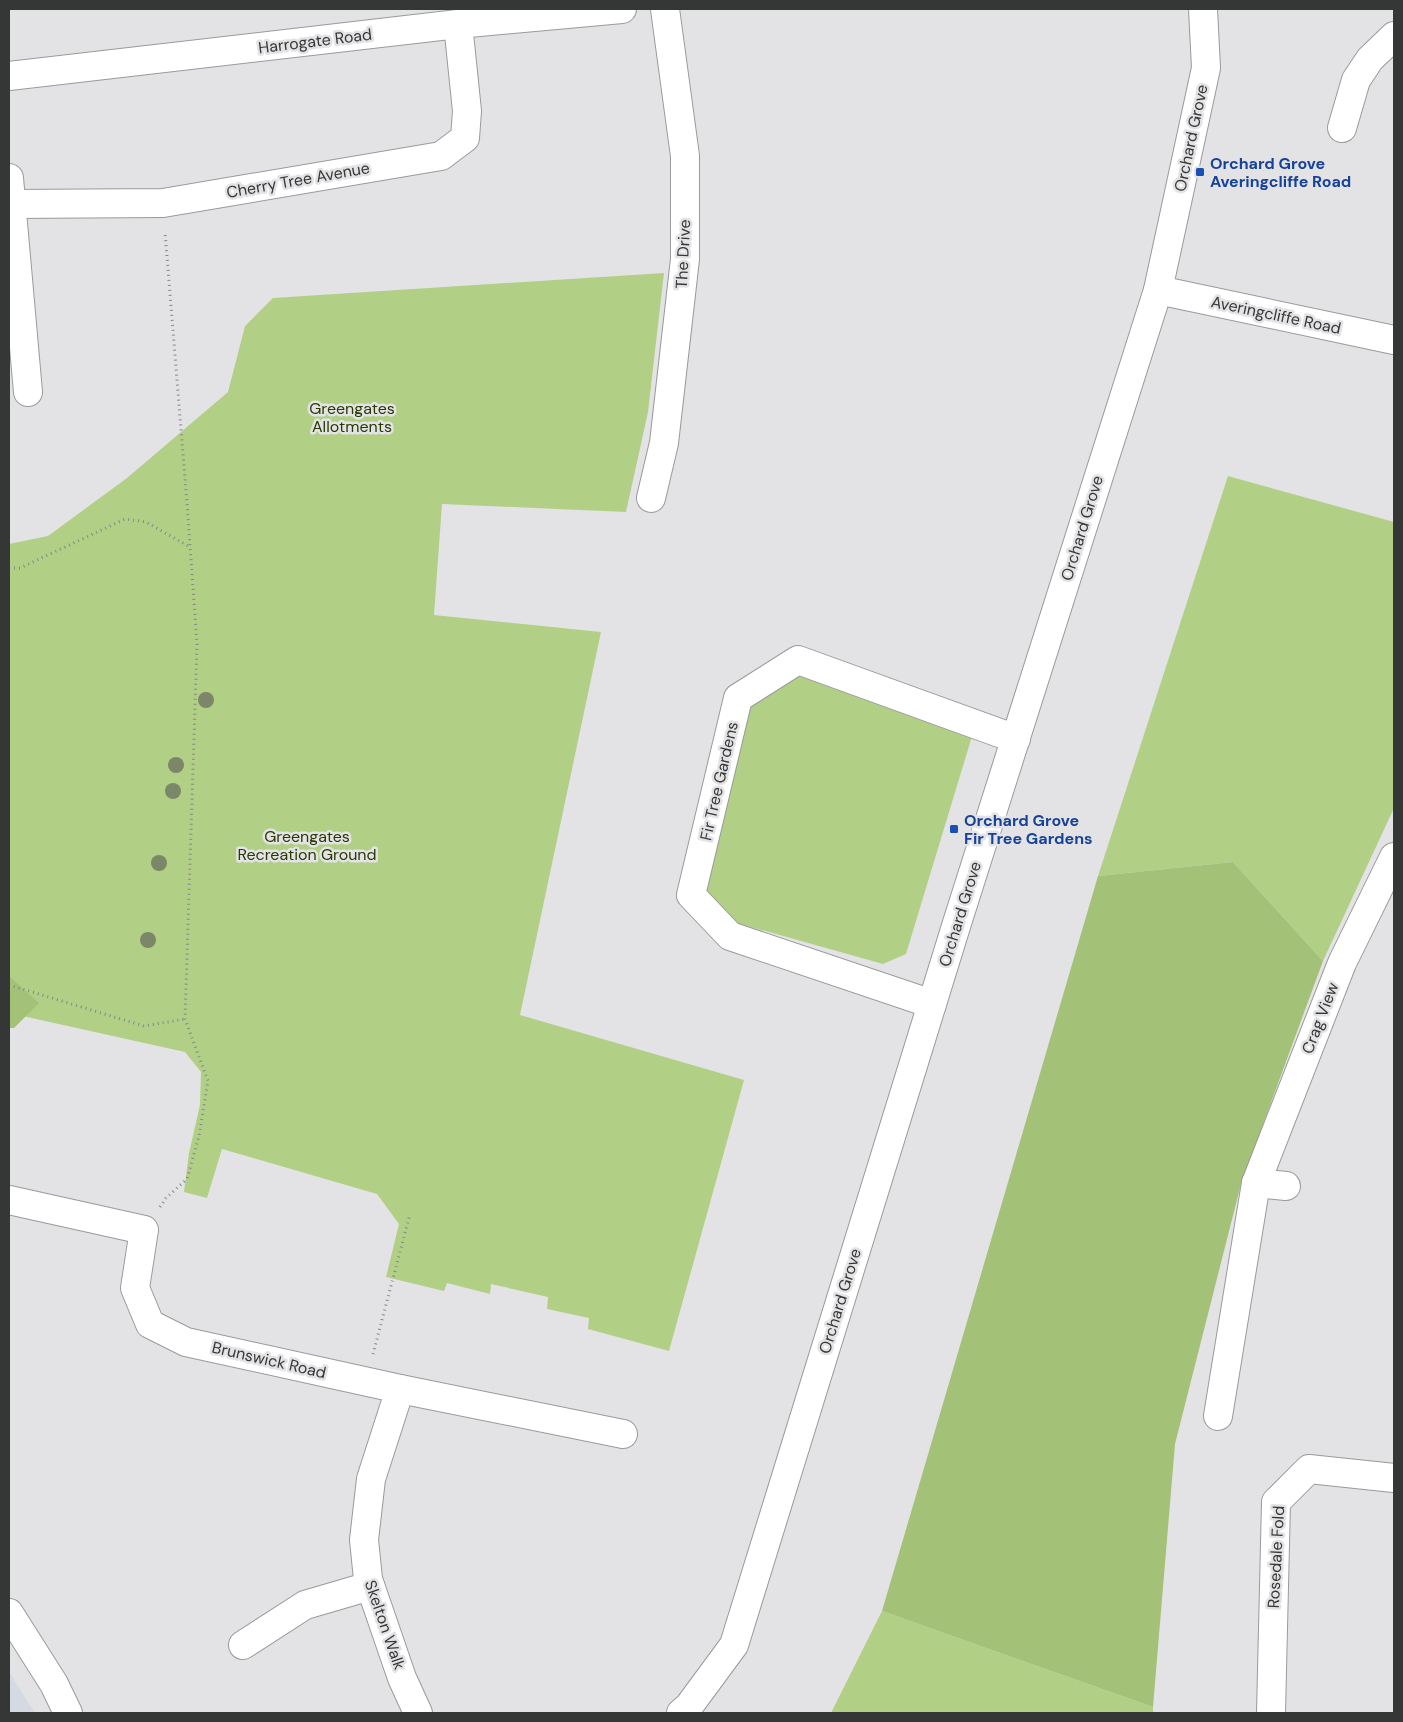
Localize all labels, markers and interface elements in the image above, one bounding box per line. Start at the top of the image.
street label: Harrogate Road [257,24,373,58]
street label: Orchard Grove [1169,83,1213,193]
place label: Orchard Grove Averingcliffe Road [1210,153,1351,192]
street label: Cherry Tree Avenue [225,157,371,203]
marker: Orchard Grove Averingcliffe Road [1194,166,1206,178]
street label: The Drive [671,219,695,289]
street label: Averingcliffe Road [1209,291,1343,339]
park label: Greengates Allotments [309,398,395,437]
street label: Orchard Grove [1056,473,1108,583]
street label: Fir Tree Gardens [695,719,743,843]
place label: Orchard Grove Fir Tree Gardens [964,810,1093,849]
marker: Orchard Grove Fir Tree Gardens [948,823,960,835]
park label: Greengates Recreation Ground [237,826,377,865]
street label: Orchard Grove [934,859,986,969]
street label: Crag View [1297,979,1343,1057]
street label: Orchard Grove [814,1246,866,1356]
street label: Brunswick Road [210,1337,328,1383]
street label: Rosedale Fold [1263,1505,1289,1609]
street label: Skelton Walk [360,1577,410,1673]

